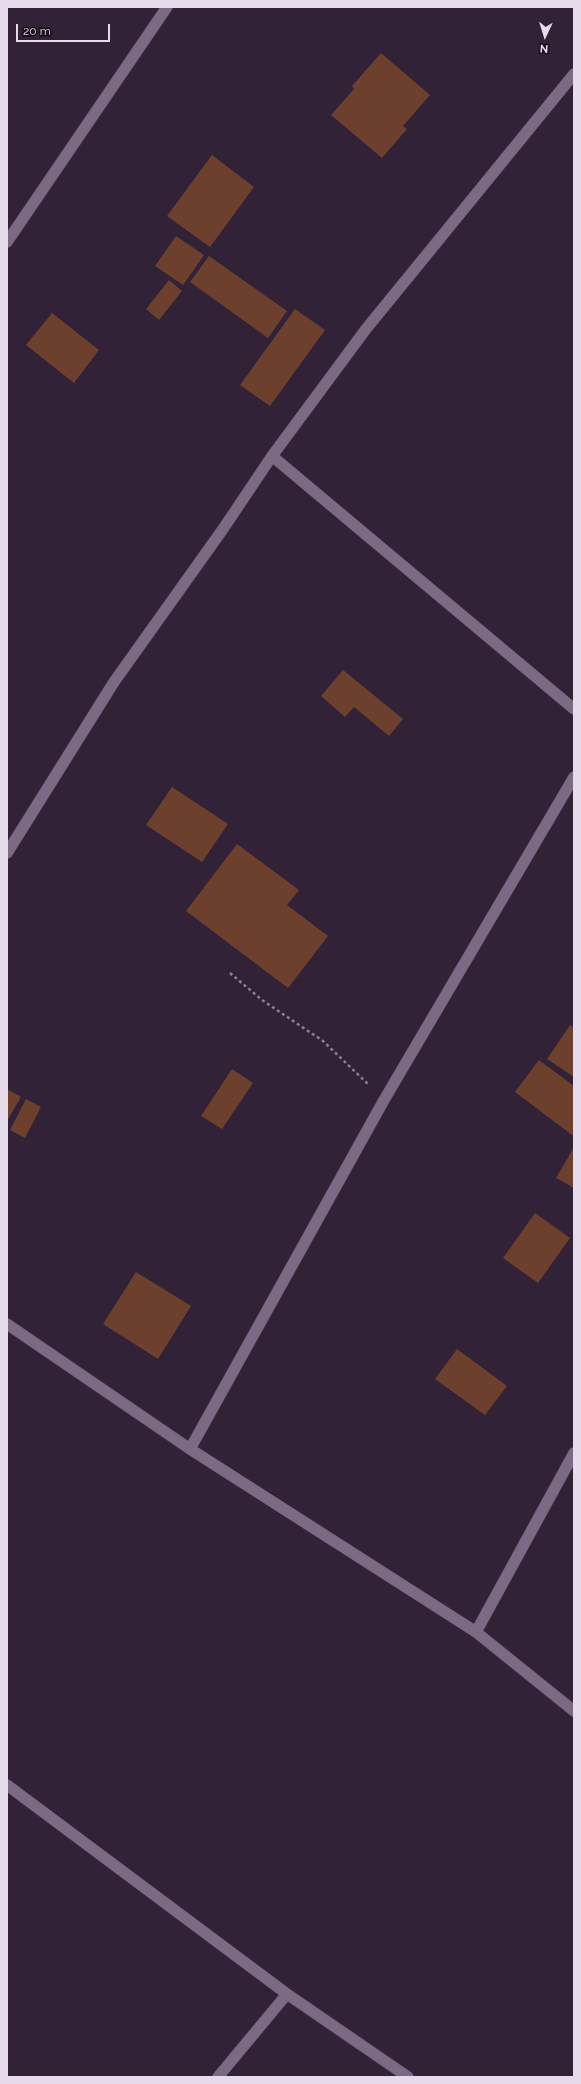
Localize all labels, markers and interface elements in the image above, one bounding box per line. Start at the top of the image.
scale bar [18,16,112,42]
north arrow [525,16,565,56]
text: 20 m [23,24,51,38]
text: N [539,42,549,55]

